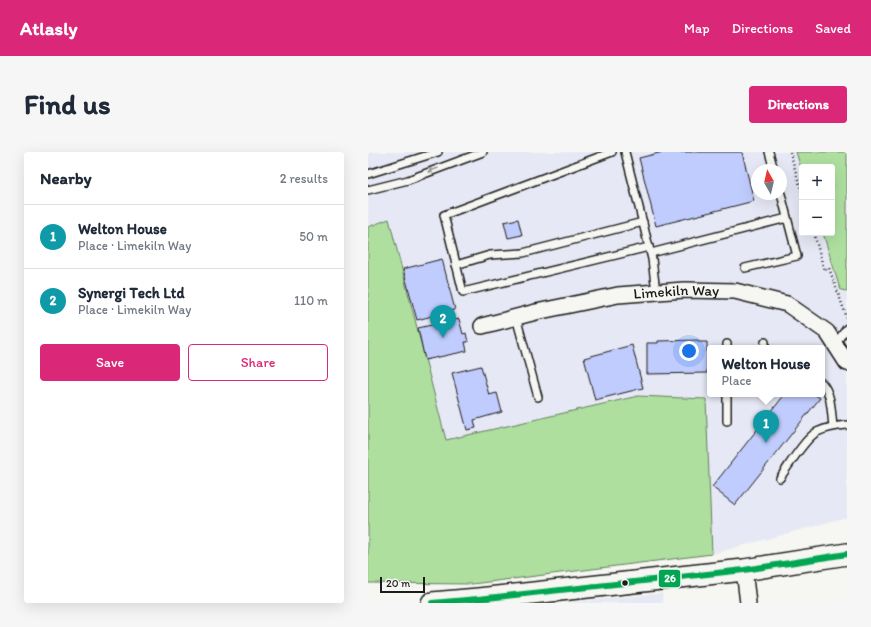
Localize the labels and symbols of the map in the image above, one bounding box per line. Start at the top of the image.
north arrow [751,164,787,200]
one-way arrow [427,168,439,174]
street label: Limekiln Way [633,281,719,303]
pin: 2 [430,305,456,338]
your location [679,341,699,361]
pin: 1 [753,410,779,443]
line badge: 26 [658,569,681,588]
text: 26 [664,572,676,585]
scale bar [380,575,425,594]
unlabelled marker [620,578,630,588]

